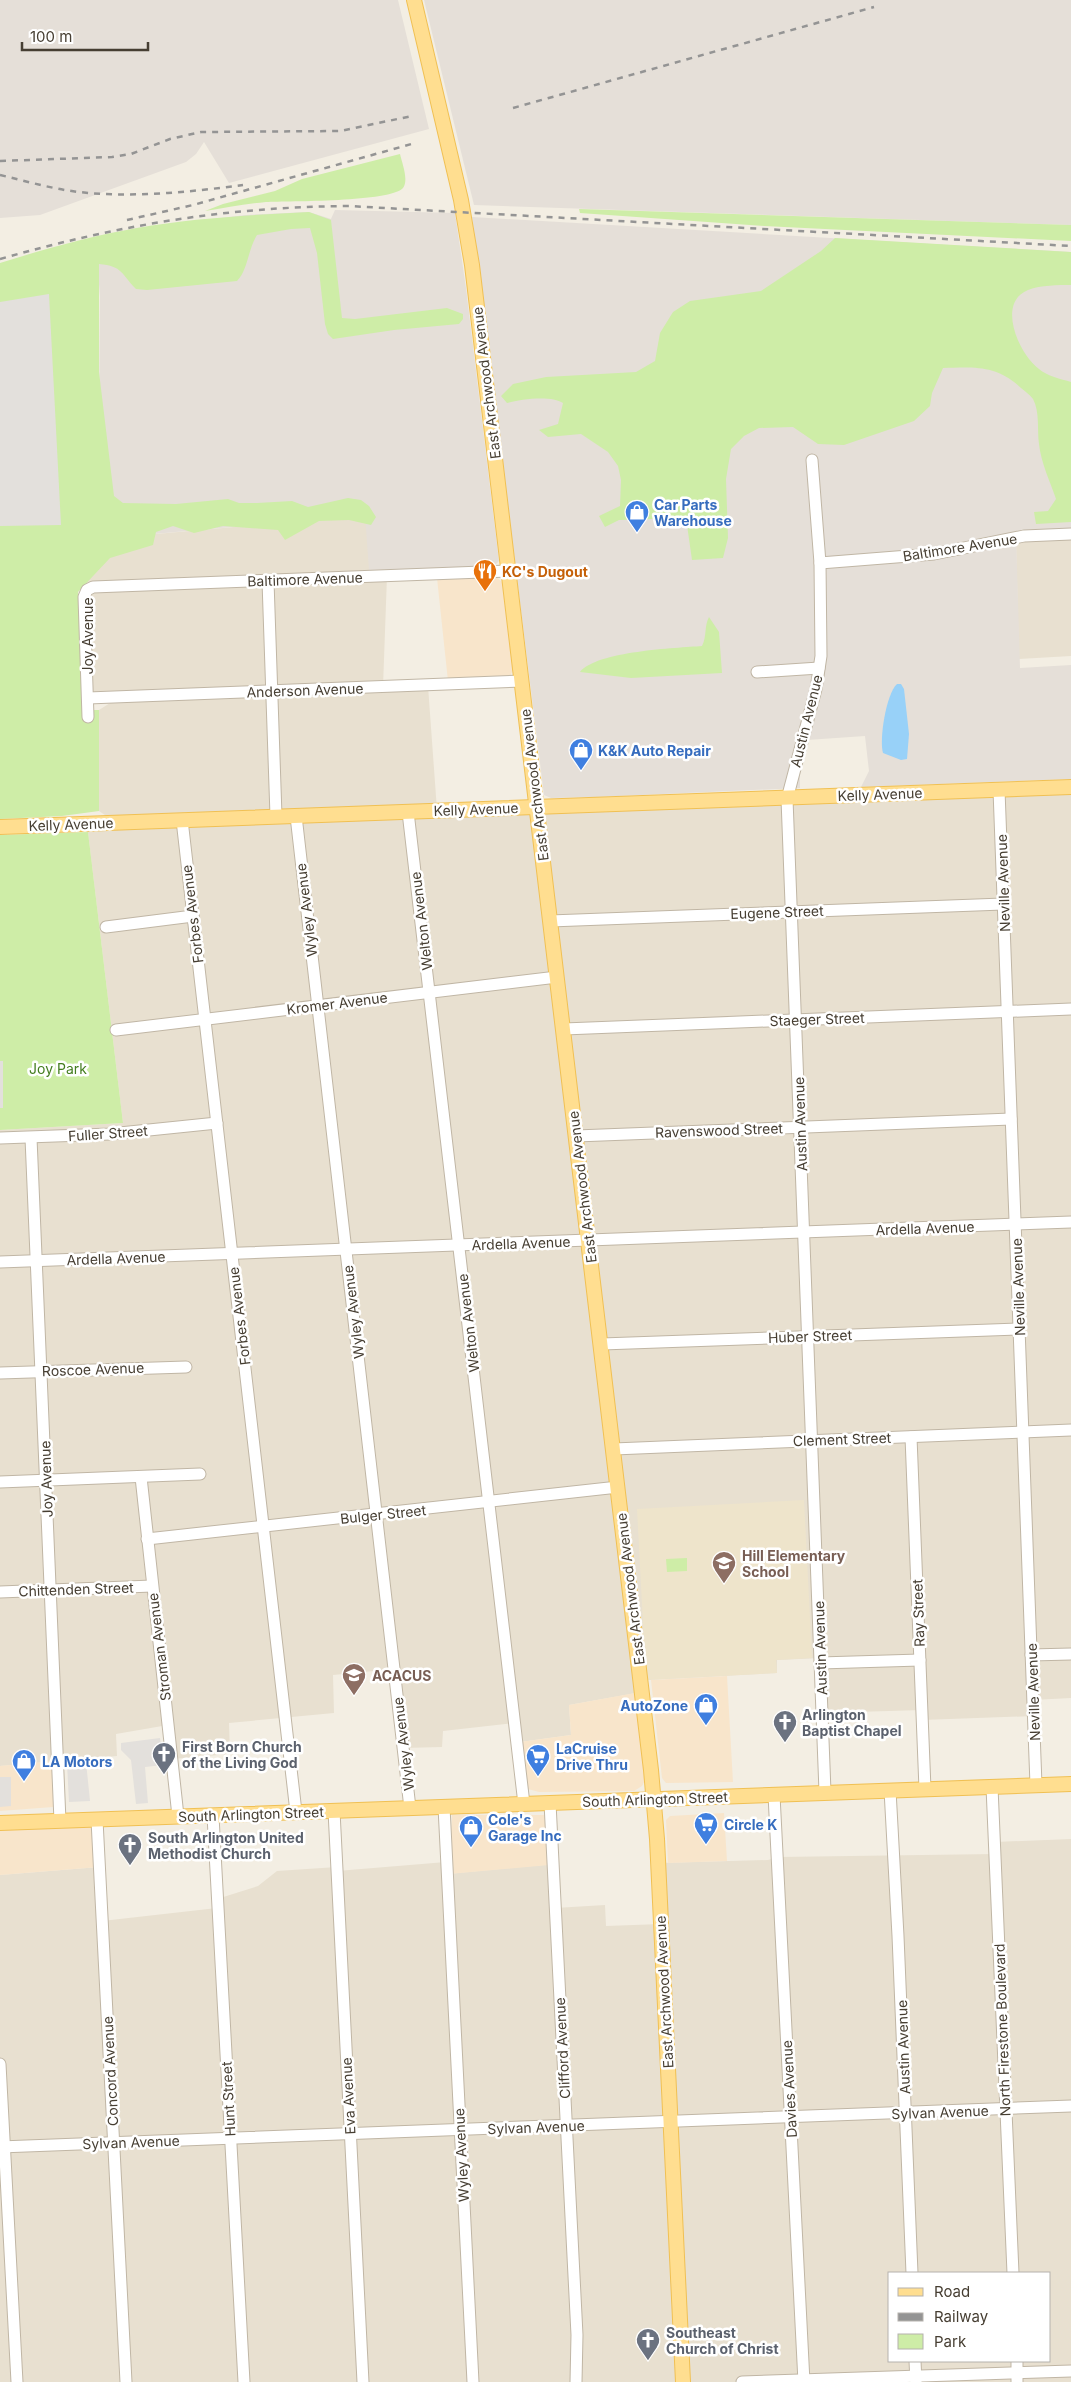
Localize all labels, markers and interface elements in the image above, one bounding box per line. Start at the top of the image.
scale bar [22,20,149,52]
text: 100 m [30,27,72,46]
street label: East Archwood Avenue [468,306,504,460]
place label: Car Parts Warehouse [654,496,732,529]
shop icon: Car Parts Warehouse [624,499,650,533]
street label: Baltimore Avenue [902,530,1018,564]
restaurant icon: KC's Dugout [472,558,498,592]
place label: KC's Dugout [502,563,588,580]
street label: Baltimore Avenue [247,568,363,590]
street label: Joy Avenue [79,597,96,675]
street label: Austin Avenue [786,673,826,769]
street label: Anderson Avenue [246,679,364,701]
street label: East Archwood Avenue [516,708,552,862]
shop icon: K&K Auto Repair [568,737,594,771]
place label: K&K Auto Repair [598,742,711,759]
street label: Kelly Avenue [837,784,923,804]
street label: Kelly Avenue [433,799,519,819]
street label: Kelly Avenue [28,814,114,834]
street label: Neville Avenue [993,834,1013,932]
street label: Wyley Avenue [292,862,320,958]
street label: Forbes Avenue [178,864,206,964]
street label: Welton Avenue [407,871,435,971]
street label: Eugene Street [730,902,824,922]
street label: Kromer Avenue [286,988,388,1018]
street label: Staeger Street [769,1009,865,1029]
park label: Joy Park [29,1060,87,1077]
street label: Austin Avenue [790,1076,810,1172]
street label: East Archwood Avenue [564,1110,600,1264]
street label: Ravenswood Street [655,1119,784,1141]
street label: Fuller Street [68,1122,149,1144]
street label: Ardella Avenue [875,1218,975,1238]
street label: Ardella Avenue [471,1233,571,1253]
street label: Neville Avenue [1008,1238,1028,1336]
street label: Ardella Avenue [66,1248,166,1268]
street label: Wyley Avenue [339,1264,367,1360]
street label: Forbes Avenue [225,1266,253,1366]
street label: Welton Avenue [454,1273,482,1373]
street label: Huber Street [768,1326,853,1346]
street label: Roscoe Avenue [42,1359,144,1379]
street label: Clement Street [792,1429,892,1449]
street label: Joy Avenue [36,1440,56,1518]
street label: Bulger Street [339,1501,427,1527]
street label: East Archwood Avenue [612,1512,648,1666]
place label: Hill Elementary School [742,1547,846,1580]
school or university icon: Hill Elementary School [711,1550,737,1584]
street label: Chittenden Street [18,1578,134,1600]
street label: Ray Street [908,1578,928,1647]
street label: Stroman Avenue [144,1592,174,1702]
street label: Austin Avenue [810,1600,830,1696]
street label: Neville Avenue [1023,1643,1043,1741]
school or university icon: ACACUS [341,1662,367,1696]
place label: ACACUS [372,1667,431,1684]
shop icon: AutoZone [693,1692,719,1726]
street label: Wyley Avenue [389,1696,417,1792]
place label: AutoZone [620,1697,688,1714]
place label: Arlington Baptist Chapel [802,1706,902,1739]
church icon: Arlington Baptist Chapel [772,1709,798,1743]
place label: First Born Church of the Living God [182,1738,302,1771]
place label: LaCruise Drive Thru [556,1740,628,1773]
church icon: First Born Church of the Living God [151,1741,177,1775]
supermarket icon: LaCruise Drive Thru [525,1743,551,1777]
shop icon: LA Motors [11,1748,37,1782]
place label: LA Motors [42,1753,113,1770]
street label: South Arlington Street [582,1788,729,1810]
street label: South Arlington Street [178,1803,325,1825]
place label: Cole's Garage Inc [488,1811,562,1844]
supermarket icon: Circle K [693,1811,719,1845]
shop icon: Cole's Garage Inc [458,1814,484,1848]
place label: Circle K [724,1816,777,1833]
place label: South Arlington United Methodist Church [148,1829,304,1862]
church icon: South Arlington United Methodist Church [117,1832,143,1866]
street label: East Archwood Avenue [652,1915,676,2069]
street label: North Firestone Boulevard [990,1943,1014,2117]
street label: Clifford Avenue [551,1997,573,2099]
street label: Austin Avenue [893,1999,913,2095]
street label: Concord Avenue [99,2016,121,2126]
street label: Davies Avenue [778,2040,800,2138]
street label: Eva Avenue [337,2057,359,2135]
street label: Hunt Street [218,2061,238,2137]
street label: Sylvan Avenue [891,2102,989,2122]
street label: Wyley Avenue [450,2108,472,2202]
street label: Sylvan Avenue [487,2117,585,2137]
street label: Sylvan Avenue [82,2132,180,2152]
legend [888,2272,1051,2362]
text: Road [934,2282,970,2301]
text: Railway [934,2307,989,2326]
place label: Southeast Church of Christ [666,2324,779,2357]
church icon: Southeast Church of Christ [635,2327,661,2361]
text: Park [934,2332,967,2351]

